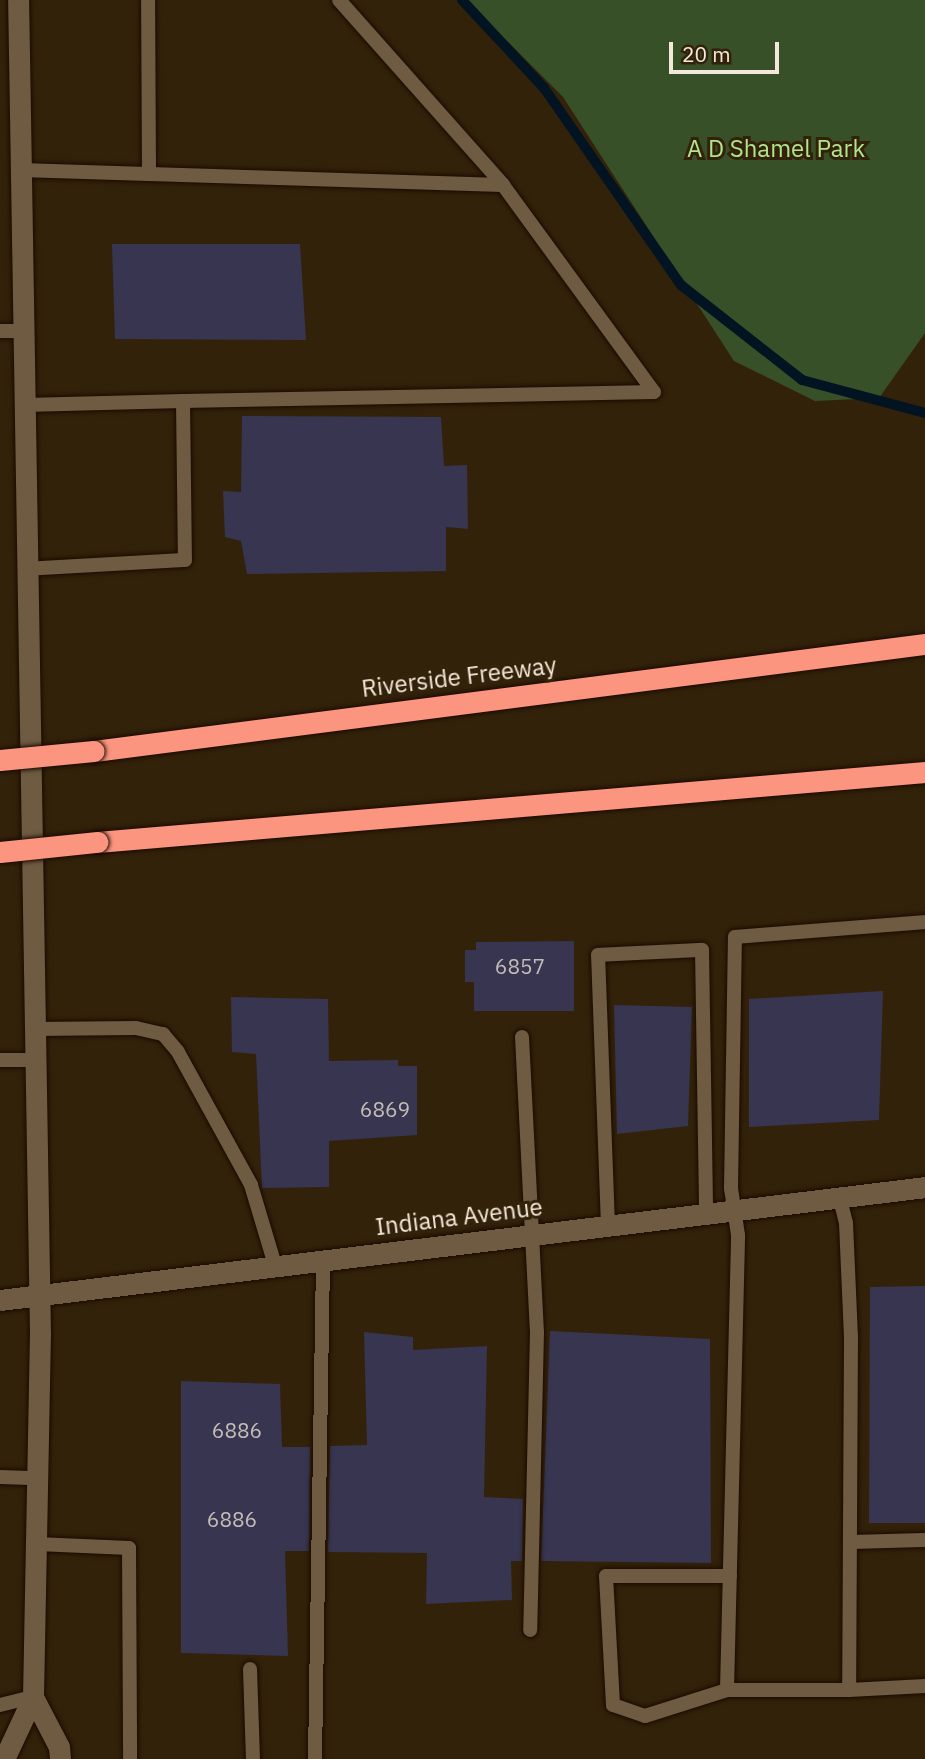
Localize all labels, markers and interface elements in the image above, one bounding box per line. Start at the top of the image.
scale bar [673,28,783,72]
text: 20 m [682,40,731,68]
park label: A D Shamel Park [687,135,865,163]
street label: Riverside Freeway [360,651,558,703]
house number: 6857 [495,953,545,979]
house number: 6869 [360,1096,410,1122]
street label: Indiana Avenue [374,1192,544,1242]
house number: 6886 [212,1417,262,1443]
house number: 6886 [207,1506,257,1532]

